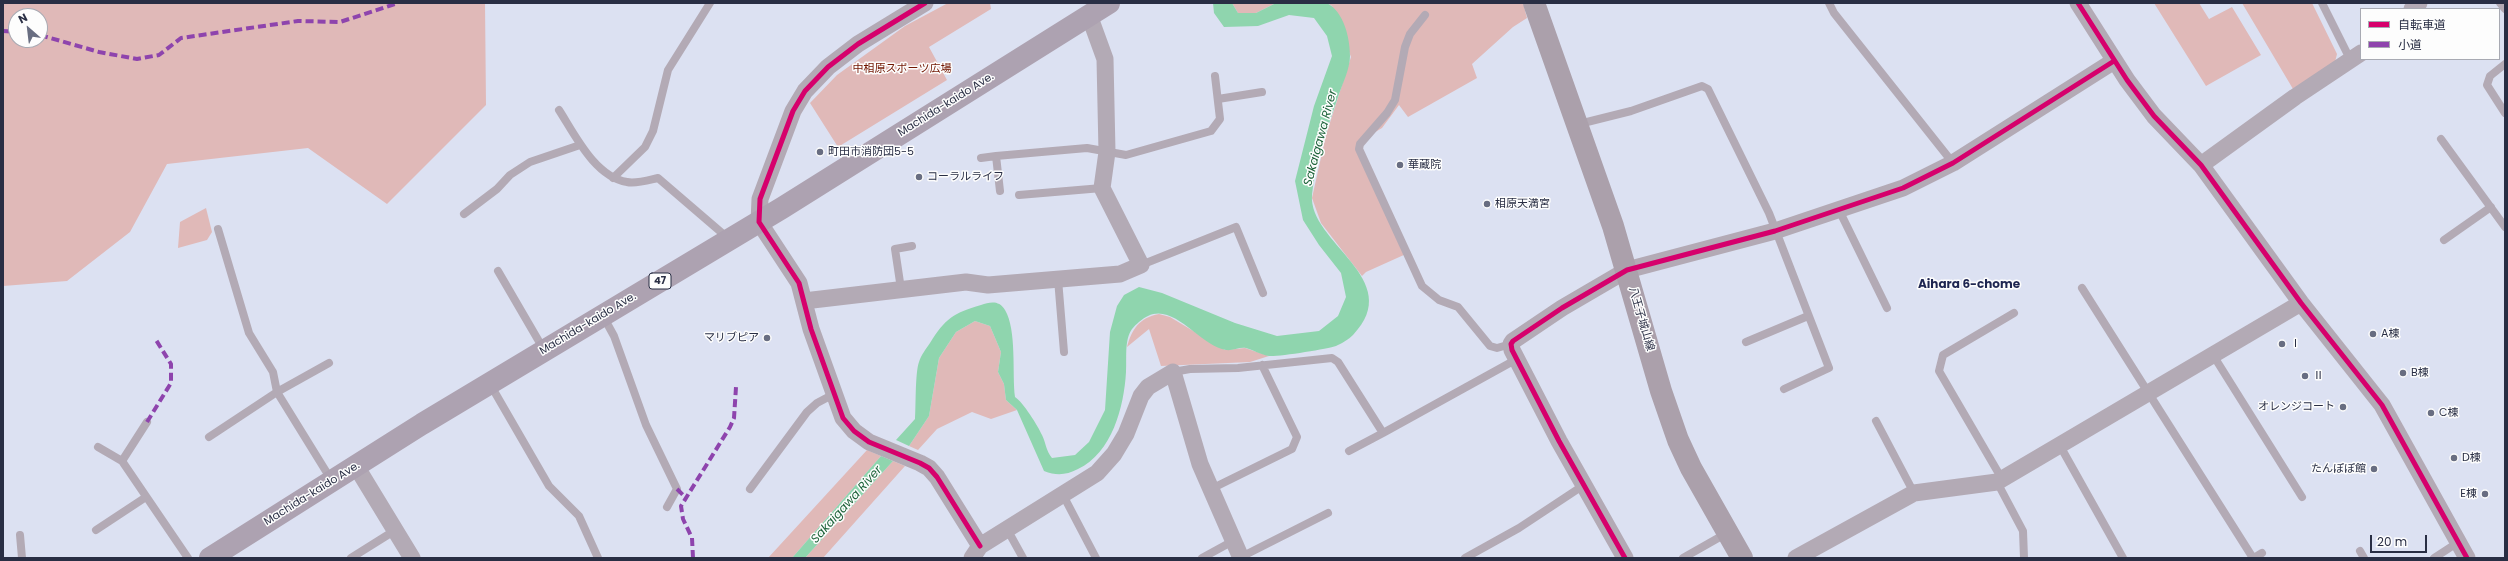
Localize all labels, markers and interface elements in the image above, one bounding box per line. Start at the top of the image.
north arrow [8,8,48,48]
legend [2360,8,2500,60]
text: N [15,9,30,27]
text: 自転車道 [2398,16,2446,33]
text: 小道 [2398,36,2422,53]
park label: 中相原スポーツ広場 [853,62,951,76]
street label: Machida-kaido Ave. [896,70,996,140]
water label: Sakaigawa River [1301,88,1341,188]
place label: 町田市消防団5-5 [828,145,914,159]
marker: 町田市消防団5-5 [815,147,825,157]
place label: 華蔵院 [1408,158,1441,172]
marker: 華蔵院 [1395,160,1405,170]
place label: コーラルライフ [927,170,1004,184]
marker: コーラルライフ [914,172,924,182]
place label: 相原天満宮 [1495,197,1550,211]
marker: 相原天満宮 [1482,199,1492,209]
road number: 47 [649,273,671,289]
district label: Aihara 6-chome [1918,278,2020,292]
street label: 八王子城山線 [1626,285,1656,353]
street label: Machida-kaido Ave. [537,290,639,358]
place label: A棟 [2381,327,2399,341]
marker: A棟 [2368,329,2378,339]
place label: マリブピア [704,331,759,345]
marker: マリブピア [762,333,772,343]
place label: Ⅰ [2290,337,2301,351]
marker: Ⅰ [2277,339,2287,349]
place label: B棟 [2411,366,2429,380]
marker: B棟 [2398,368,2408,378]
place label: Ⅱ [2313,369,2324,383]
marker: Ⅱ [2300,371,2310,381]
place label: オレンジコート [2258,400,2335,414]
marker: オレンジコート [2338,402,2348,412]
place label: C棟 [2439,406,2458,420]
marker: C棟 [2426,408,2436,418]
place label: D棟 [2462,451,2481,465]
marker: D棟 [2449,453,2459,463]
street label: Machida-kaido Ave. [262,459,362,529]
place label: たんぽぽ館 [2311,462,2366,476]
water label: Sakaigawa River [809,463,885,547]
marker: たんぽぽ館 [2369,464,2379,474]
place label: E棟 [2460,487,2477,501]
marker: E棟 [2480,489,2490,499]
scale bar [2372,527,2429,553]
text: 20 m [2377,533,2407,550]

